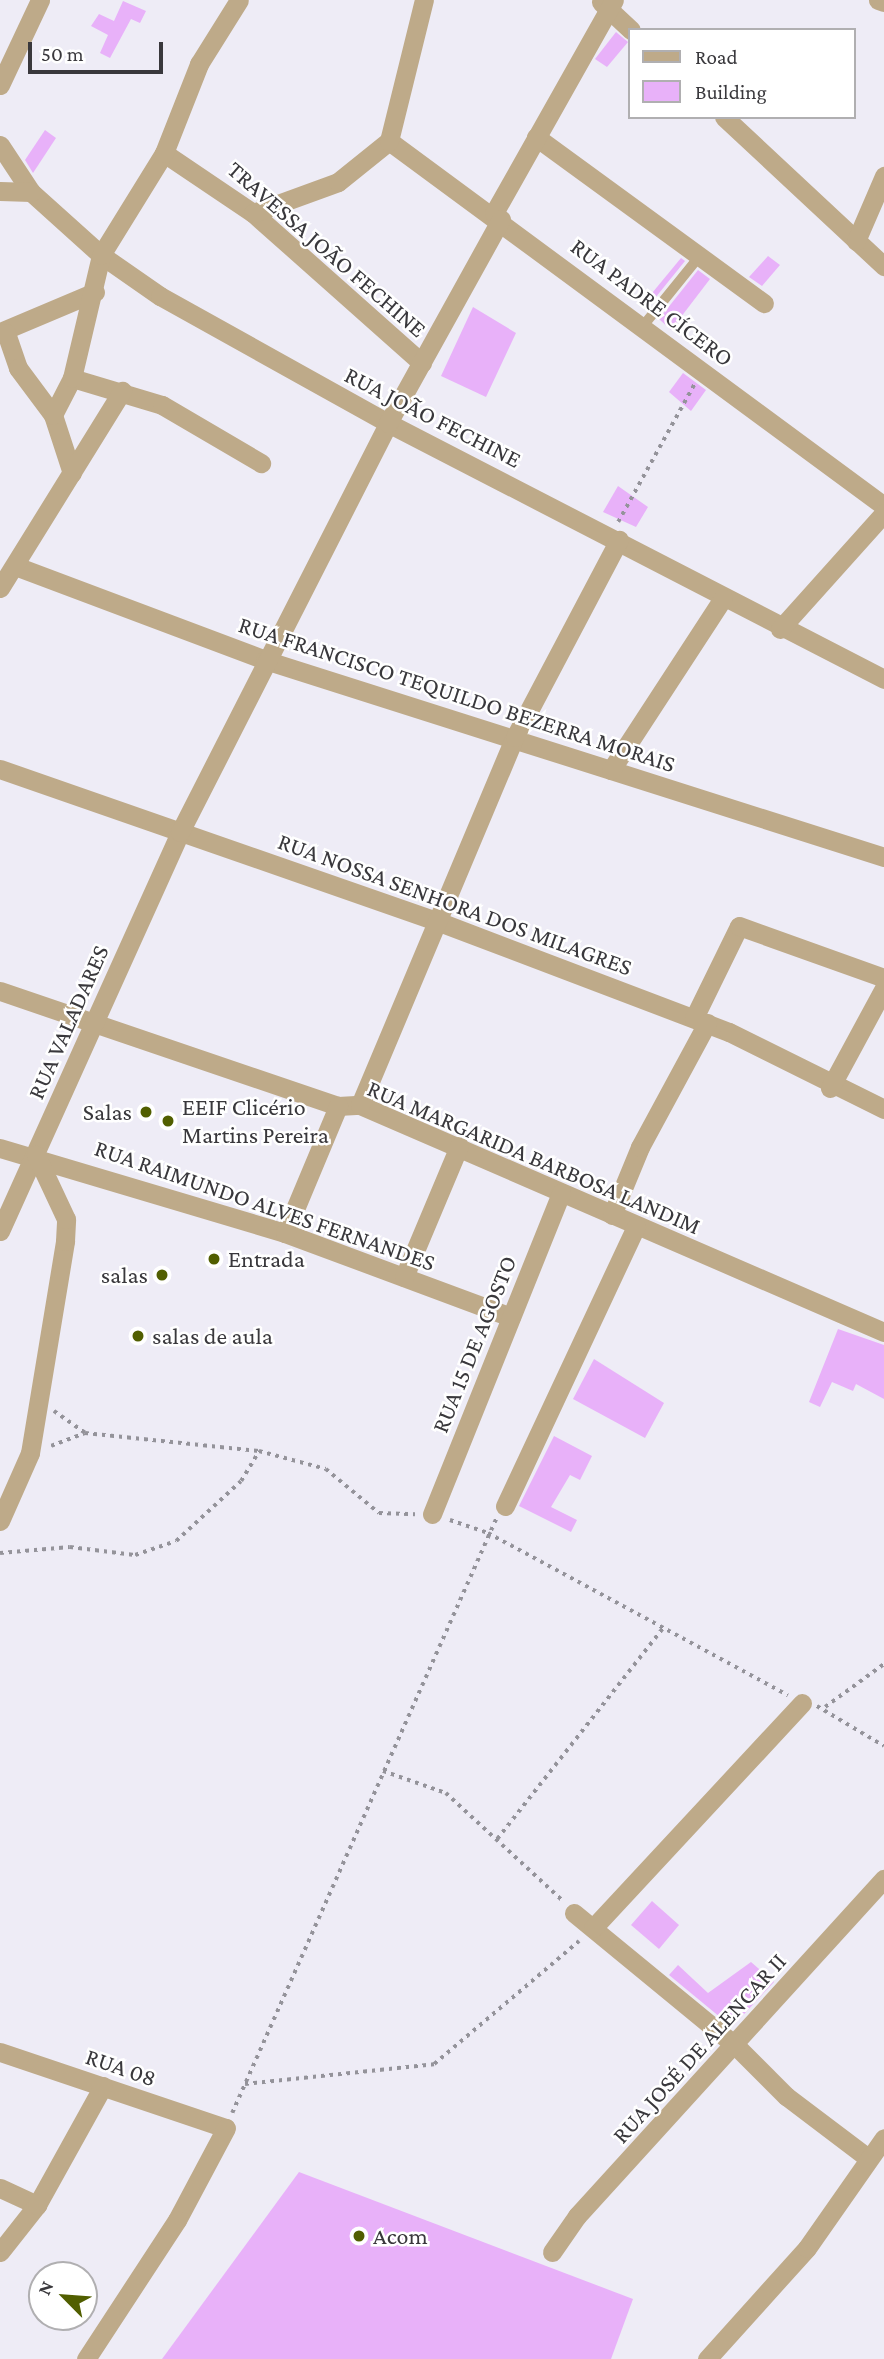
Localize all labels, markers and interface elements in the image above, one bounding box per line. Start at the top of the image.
scale bar [32,28,166,72]
legend [628,28,856,119]
text: 50 m [41,42,84,66]
text: Road [695,45,738,69]
text: Building [695,80,767,104]
street label: TRAVESSA JOÃO FECHINE [222,155,432,343]
street label: RUA PADRE CÍCERO [565,232,739,372]
street label: RUA JOÃO FECHINE [340,360,526,474]
street label: RUA FRANCISCO TEQUILDO BEZERRA MORAIS [235,610,679,778]
street label: RUA NOSSA SENHORA DOS MILAGRES [274,826,636,982]
street label: RUA VALADARES [21,941,115,1103]
street label: RUA MARGARIDA BARBOSA LANDIM [363,1074,705,1240]
place label: EEIF Clicério Martins Pereira [182,1093,329,1149]
place label: Salas [83,1098,132,1126]
marker: Salas [138,1104,154,1120]
marker: EEIF Clicério Martins Pereira [160,1113,176,1129]
street label: RUA RAIMUNDO ALVES FERNANDES [91,1133,439,1277]
place label: Entrada [228,1245,305,1273]
marker: Entrada [206,1251,222,1267]
street label: RUA 15 DE AGOSTO [425,1251,523,1437]
place label: salas [101,1261,148,1289]
marker: salas [154,1267,170,1283]
place label: salas de aula [152,1322,273,1350]
marker: salas de aula [130,1328,146,1344]
street label: RUA JOSÉ DE ALENCAR II [606,1947,792,2149]
street label: RUA 08 [82,2042,160,2092]
place label: Acom [373,2222,428,2250]
marker: Acom [351,2228,367,2244]
north arrow [28,2261,98,2331]
text: N [33,2277,58,2298]

